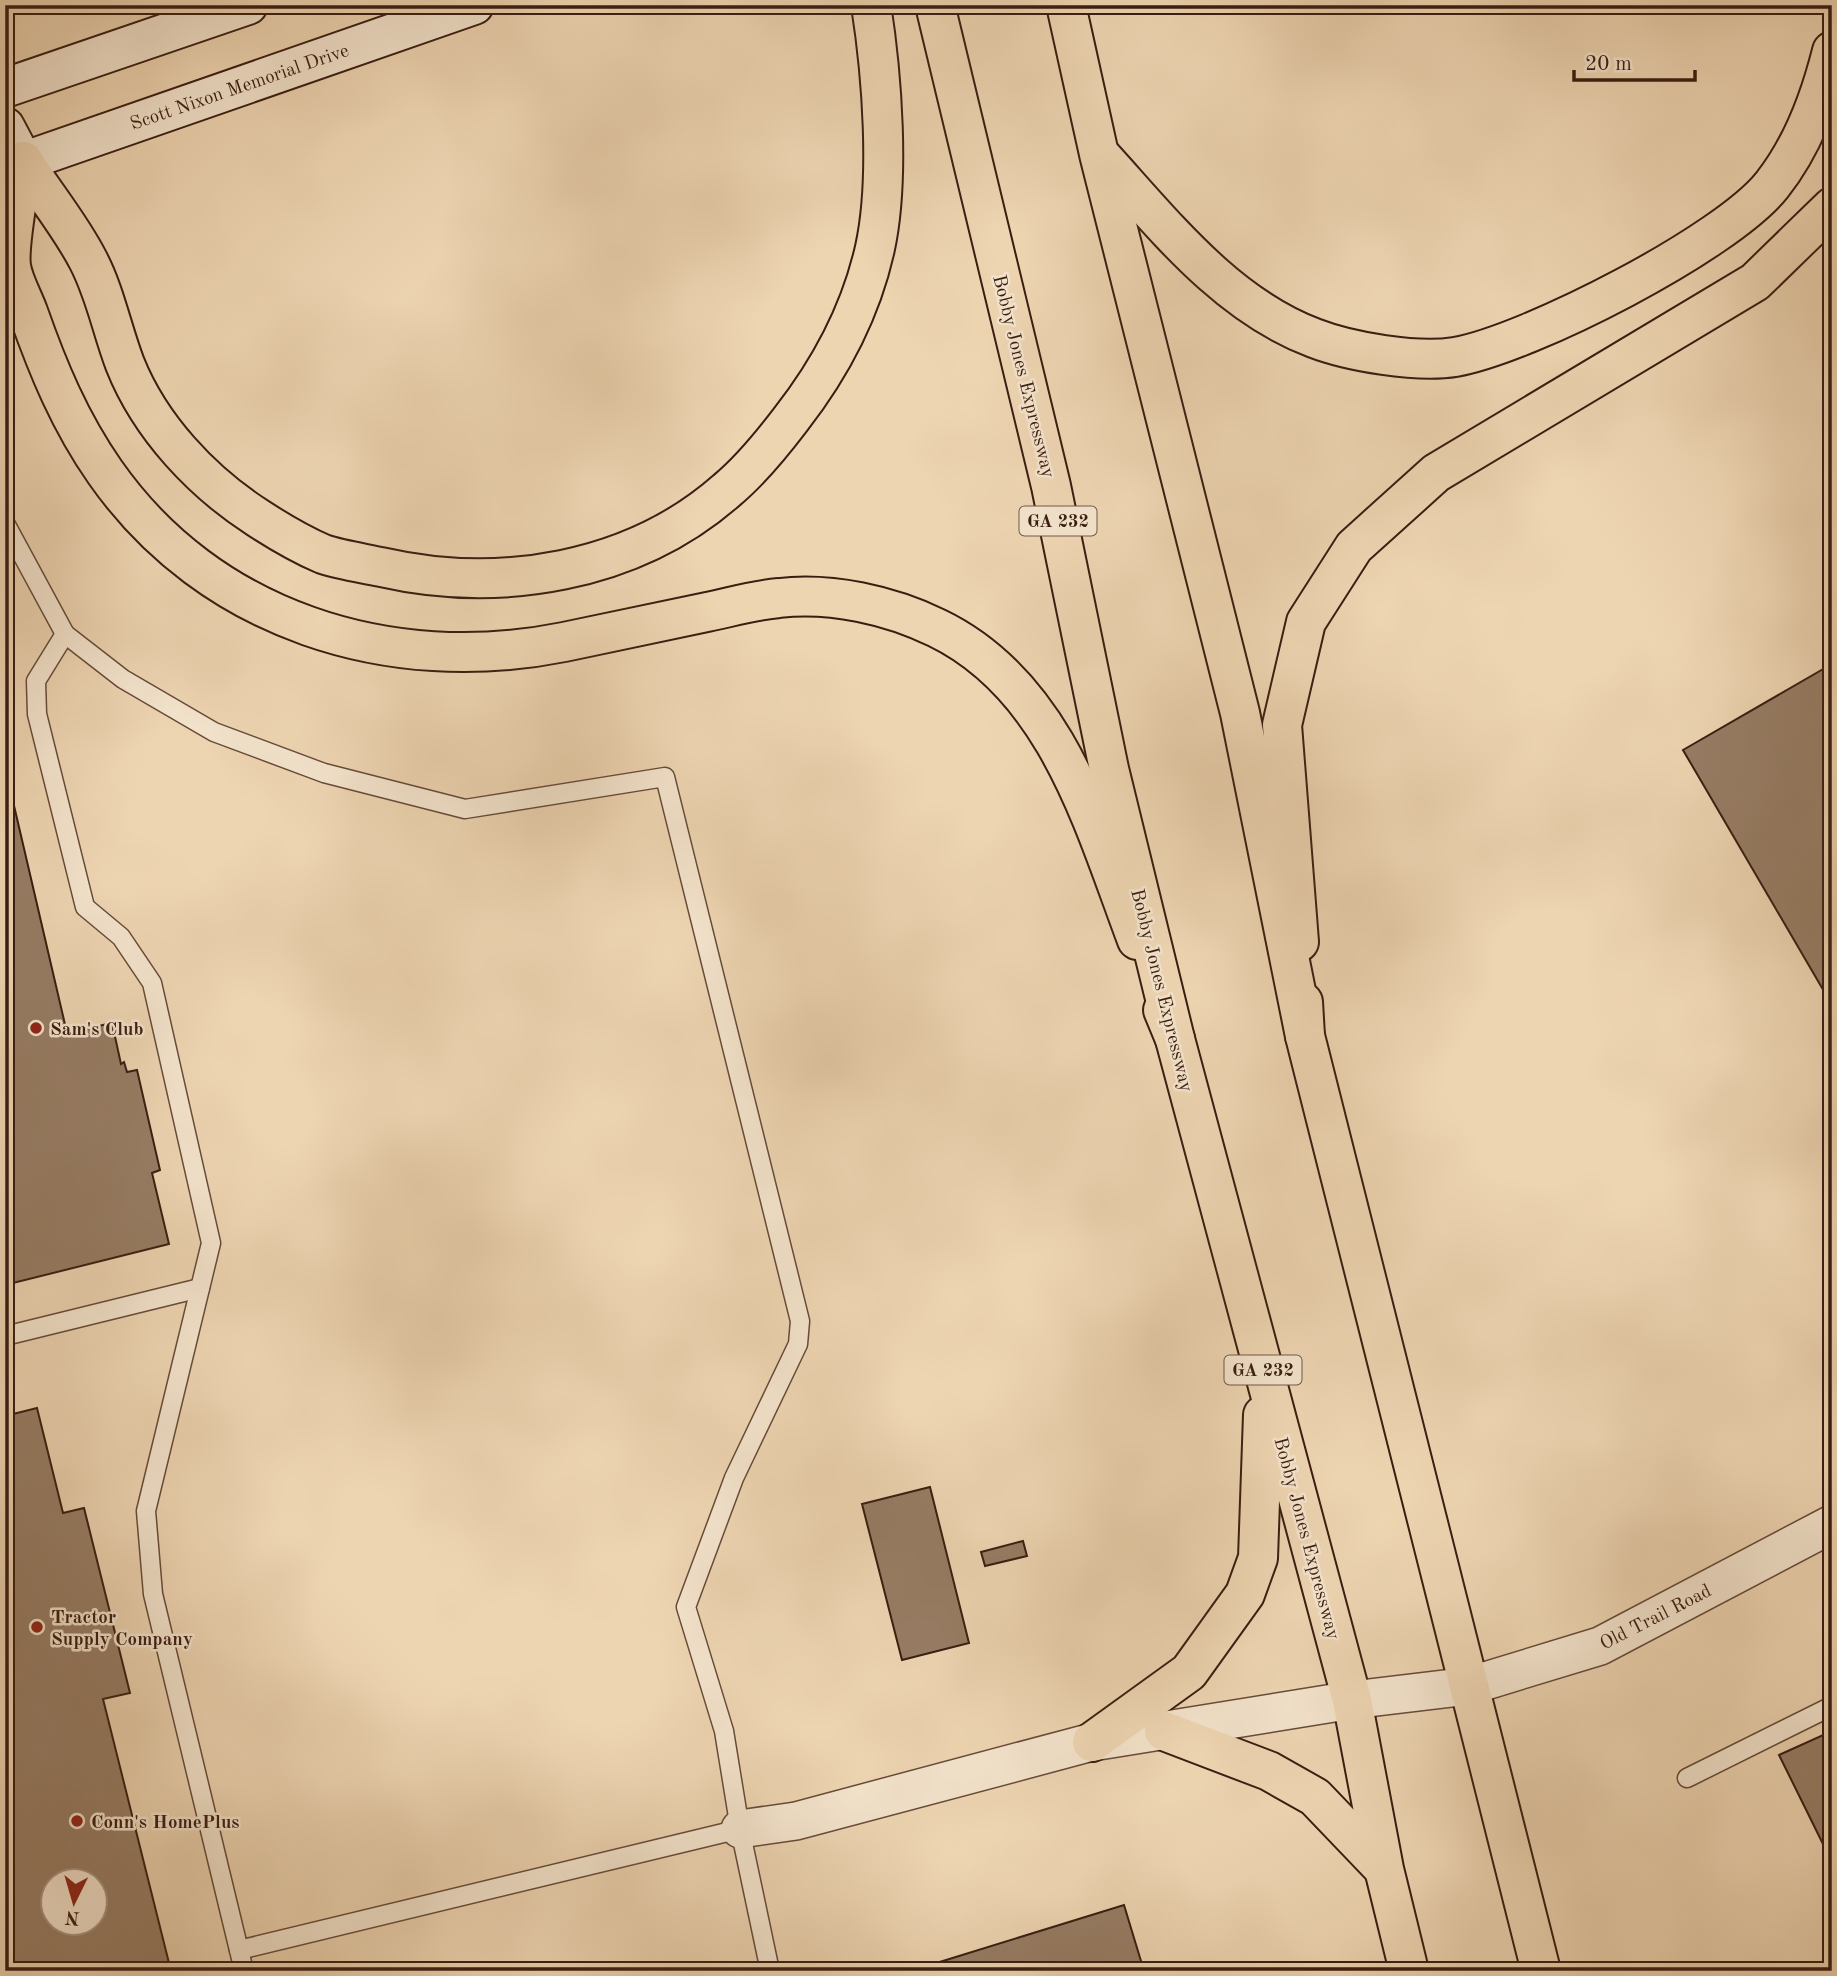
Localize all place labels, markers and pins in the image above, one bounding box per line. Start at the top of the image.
marker: Sam's Club [28,1020,44,1036]
place label: Sam's Club [50,1021,144,1040]
place label: Tractor Supply Company [51,1609,193,1650]
marker: Tractor Supply Company [29,1619,45,1635]
marker: Conn's HomePlus [69,1813,85,1829]
place label: Conn's HomePlus [91,1814,240,1833]

